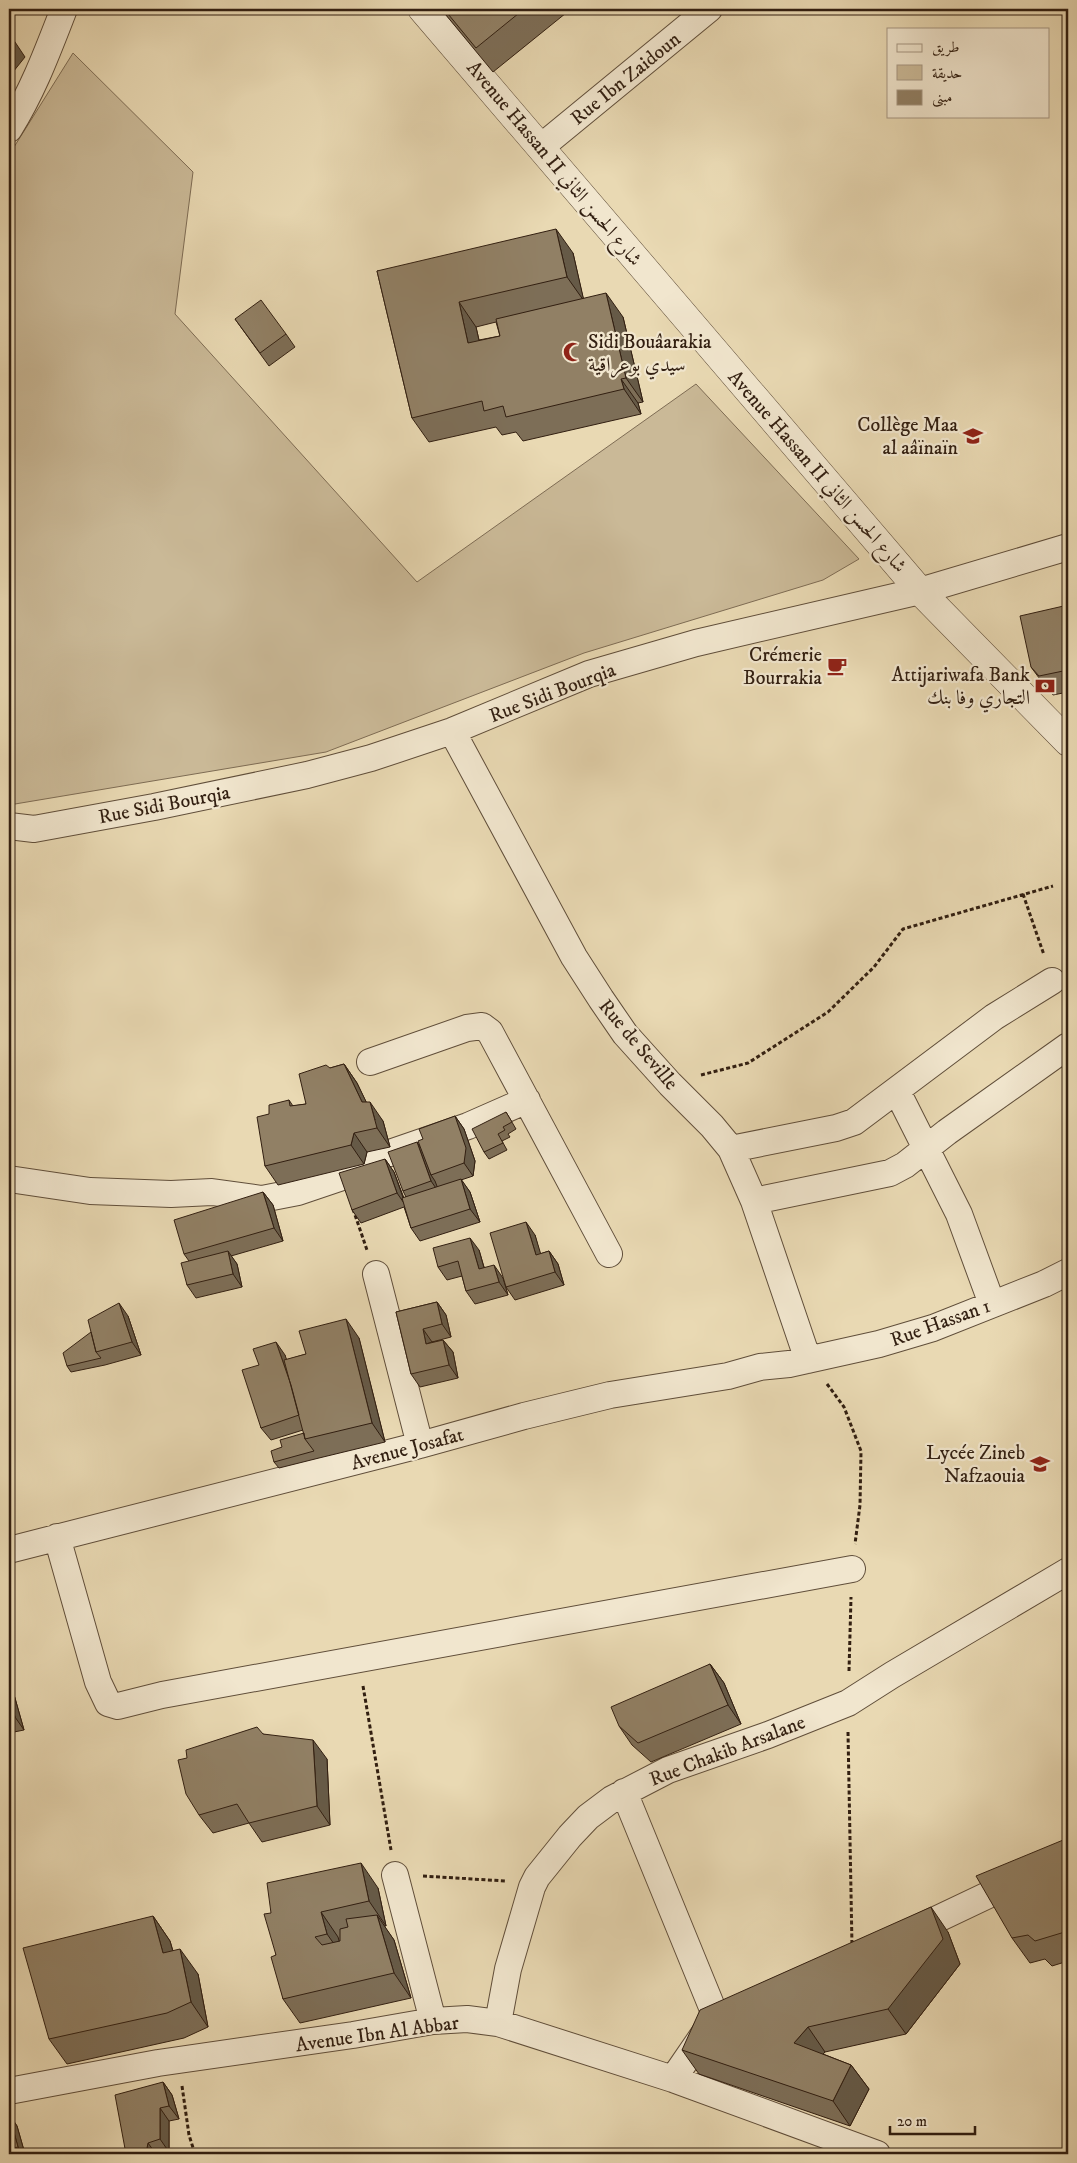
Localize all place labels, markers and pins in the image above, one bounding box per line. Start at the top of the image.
place label: Sidi Bouâarakia سيدي بوعراقية [588,330,712,380]
mosque icon: Sidi Bouâarakia سيدي بوعراقية [562,341,584,363]
place label: Collège Maa al aâïnaïn [857,413,959,461]
school or university icon: Collège Maa al aâïnaïn [962,425,984,447]
place label: Crémerie Bourrakia [743,643,823,691]
cafe icon: Crémerie Bourrakia [826,655,848,677]
place label: Attijariwafa Bank التجاري وفا بنك [891,663,1030,713]
bank icon: Attijariwafa Bank التجاري وفا بنك [1034,675,1056,697]
place label: Lycée Zineb Nafzaouia [926,1441,1025,1489]
school or university icon: Lycée Zineb Nafzaouia [1029,1453,1051,1475]

